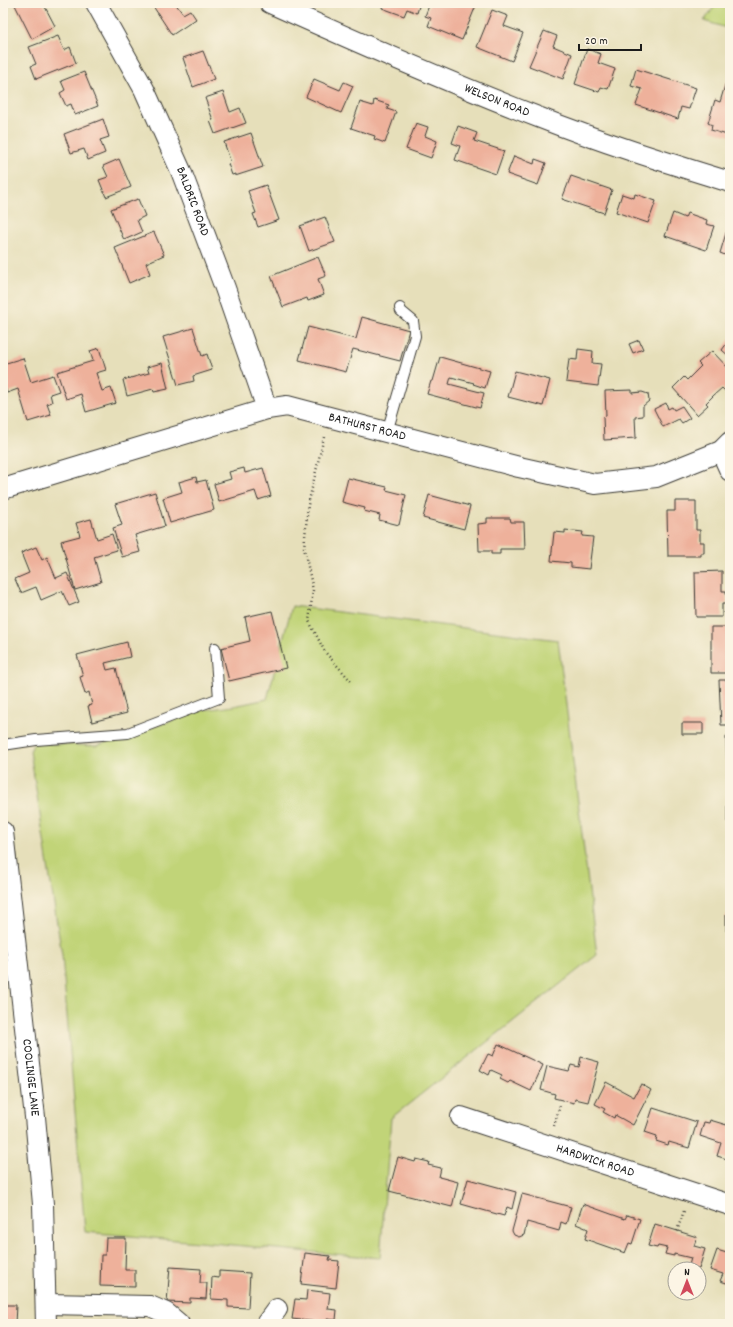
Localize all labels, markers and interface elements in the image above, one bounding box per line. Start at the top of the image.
scale bar [579,26,641,52]
text: 20 m [585,33,608,50]
street label: WELSON ROAD [461,79,533,122]
street label: BALDRIC ROAD [171,164,214,239]
street label: BATHURST ROAD [326,408,408,446]
street label: COOLINGE LANE [17,1038,44,1117]
street label: HARDWICK ROAD [553,1139,637,1183]
north arrow [667,1261,707,1301]
text: N [684,1265,690,1281]

